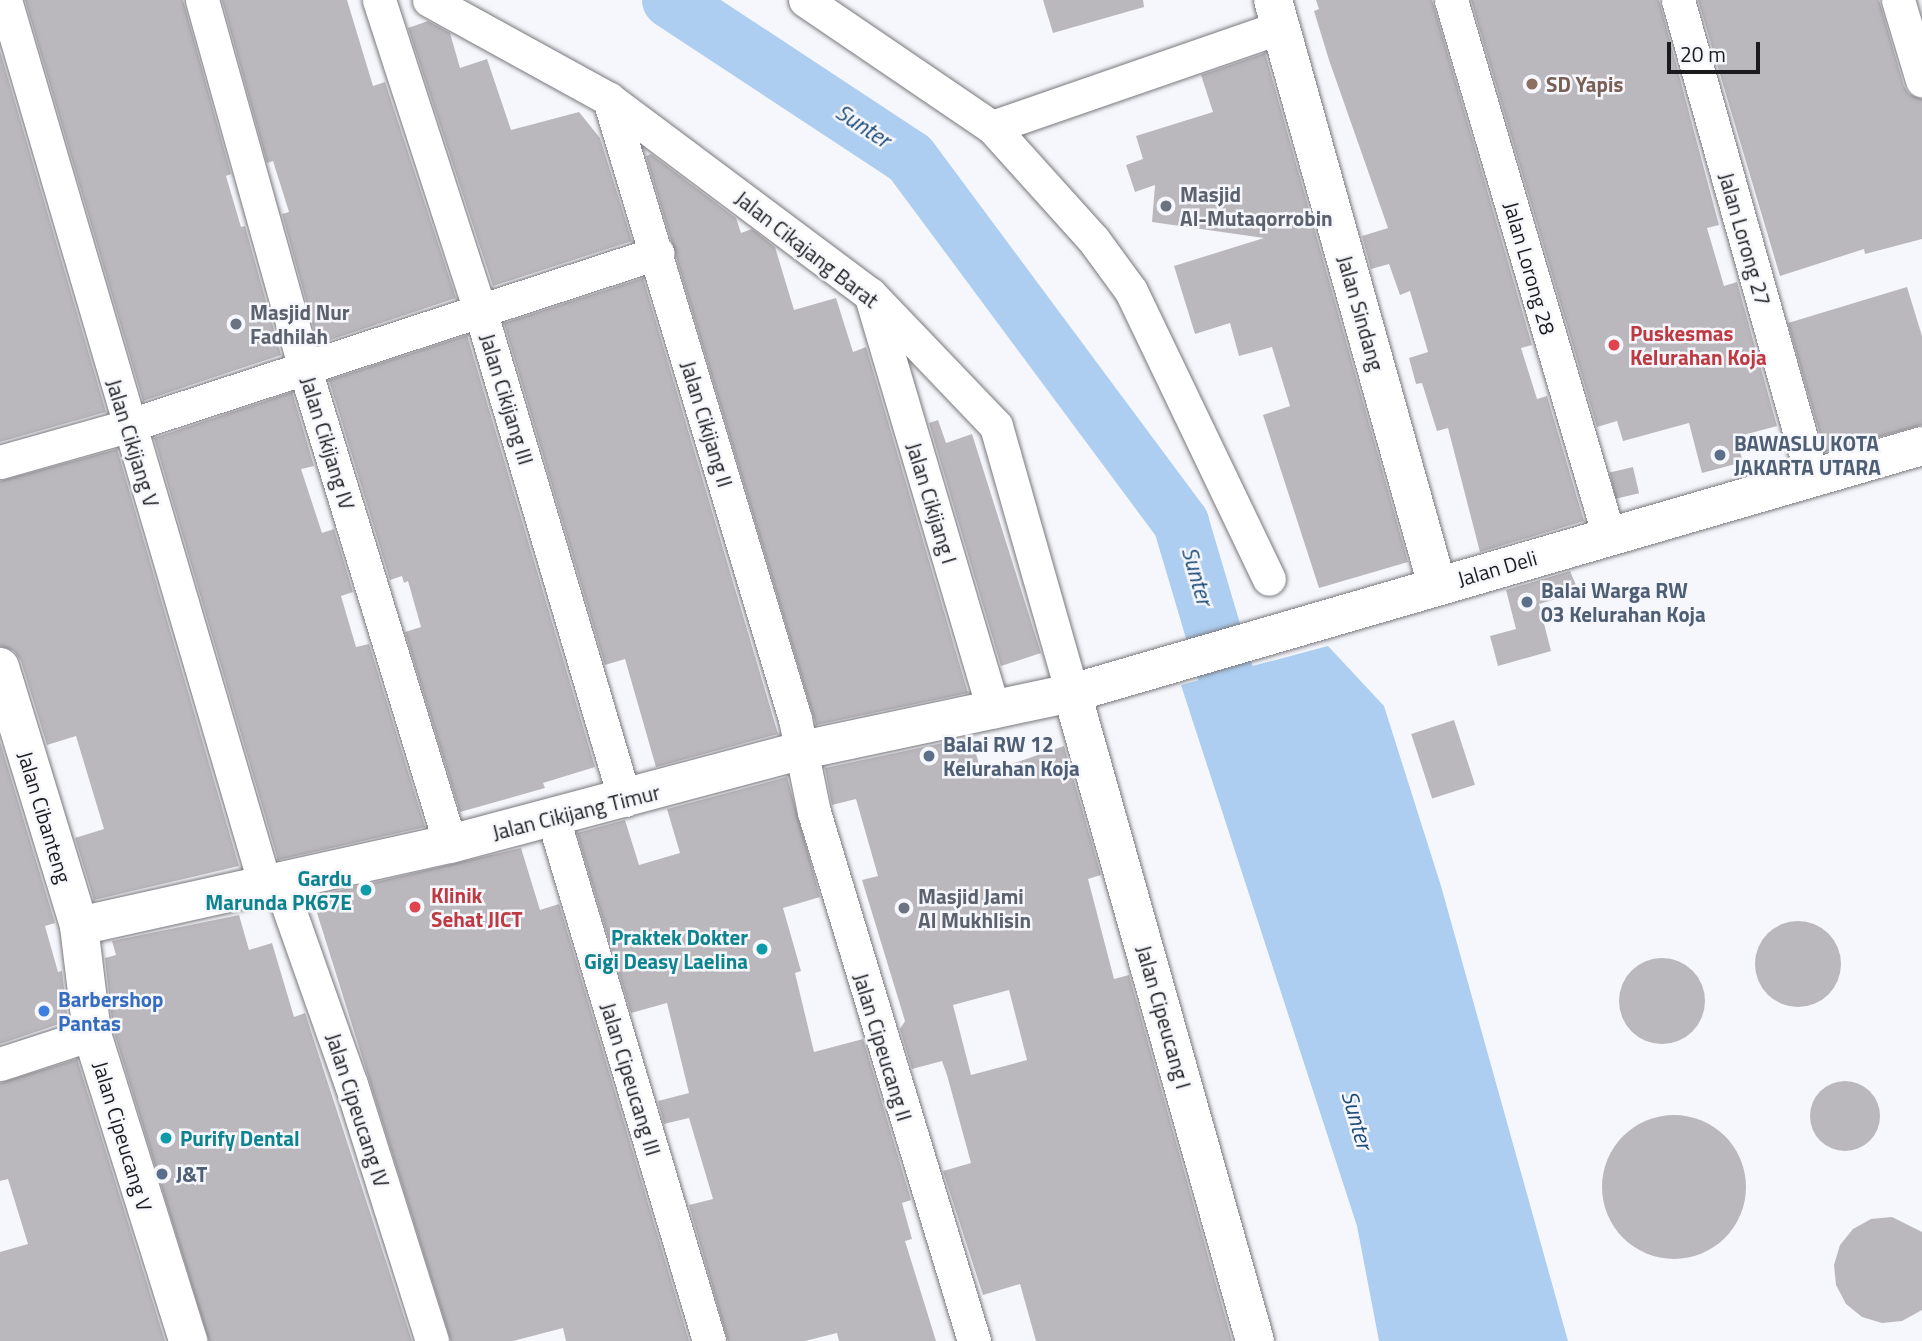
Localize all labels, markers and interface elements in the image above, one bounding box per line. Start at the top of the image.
scale bar [1670,28,1763,72]
text: 20 m [1680,38,1726,70]
place label: SD Yapis [1546,71,1623,97]
marker: SD Yapis [1524,76,1540,92]
water label: Sunter [831,98,895,154]
street label: Jalan Lorong 27 [1714,170,1776,308]
place label: Masjid Al-Mutaqorrobin [1180,181,1333,231]
street label: Jalan Cikajang Barat [730,185,884,313]
marker: Masjid Al-Mutaqorrobin [1158,198,1174,214]
street label: Jalan Lorong 28 [1499,199,1561,337]
street label: Jalan Sindang [1333,252,1389,374]
place label: Masjid Nur Fadhilah [250,299,350,349]
marker: Masjid Nur Fadhilah [228,316,244,332]
place label: Puskesmas Kelurahan Koja [1630,320,1767,370]
street label: Jalan Cikijang III [475,330,539,468]
marker: Puskesmas Kelurahan Koja [1604,335,1624,355]
street label: Jalan Cikijang II [676,358,738,490]
street label: Jalan Cikijang IV [296,373,360,513]
street label: Jalan Cikijang V [102,376,164,510]
place label: BAWASLU KOTA JAKARTA UTARA [1734,430,1881,480]
street label: Jalan Cikijang I [902,439,962,567]
marker: BAWASLU KOTA JAKARTA UTARA [1712,447,1728,463]
water label: Sunter [1176,544,1218,608]
street label: Jalan Deli [1454,545,1540,591]
place label: Balai Warga RW 03 Kelurahan Koja [1541,577,1706,627]
marker: Balai Warga RW 03 Kelurahan Koja [1519,594,1535,610]
place label: Balai RW 12 Kelurahan Koja [943,731,1080,781]
street label: Jalan Cibanteng [13,748,77,886]
marker: Balai RW 12 Kelurahan Koja [921,748,937,764]
street label: Jalan Cikijang Timur [490,779,662,845]
place label: Gardu Marunda PK67E [205,865,352,915]
marker: Gardu Marunda PK67E [358,882,374,898]
place label: Klinik Sehat JICT [431,882,523,932]
place label: Masjid Jami Al Mukhlisin [918,883,1031,933]
marker: Klinik Sehat JICT [405,897,425,917]
marker: Masjid Jami Al Mukhlisin [896,900,912,916]
place label: Praktek Dokter Gigi Deasy Laelina [584,924,748,974]
marker: Praktek Dokter Gigi Deasy Laelina [754,941,770,957]
street label: Jalan Cipeucang I [1131,942,1197,1092]
street label: Jalan Cipeucang II [849,970,917,1124]
place label: Barbershop Pantas [58,986,163,1036]
street label: Jalan Cipeucang III [596,999,666,1159]
marker: Barbershop Pantas [36,1003,52,1019]
street label: Jalan Cipeucang IV [321,1030,395,1190]
street label: Jalan Cipeucang V [88,1058,158,1214]
water label: Sunter [1336,1088,1378,1152]
place label: Purify Dental [180,1125,300,1151]
marker: Purify Dental [158,1130,174,1146]
place label: J&T [176,1161,207,1187]
marker: J&T [154,1166,170,1182]

